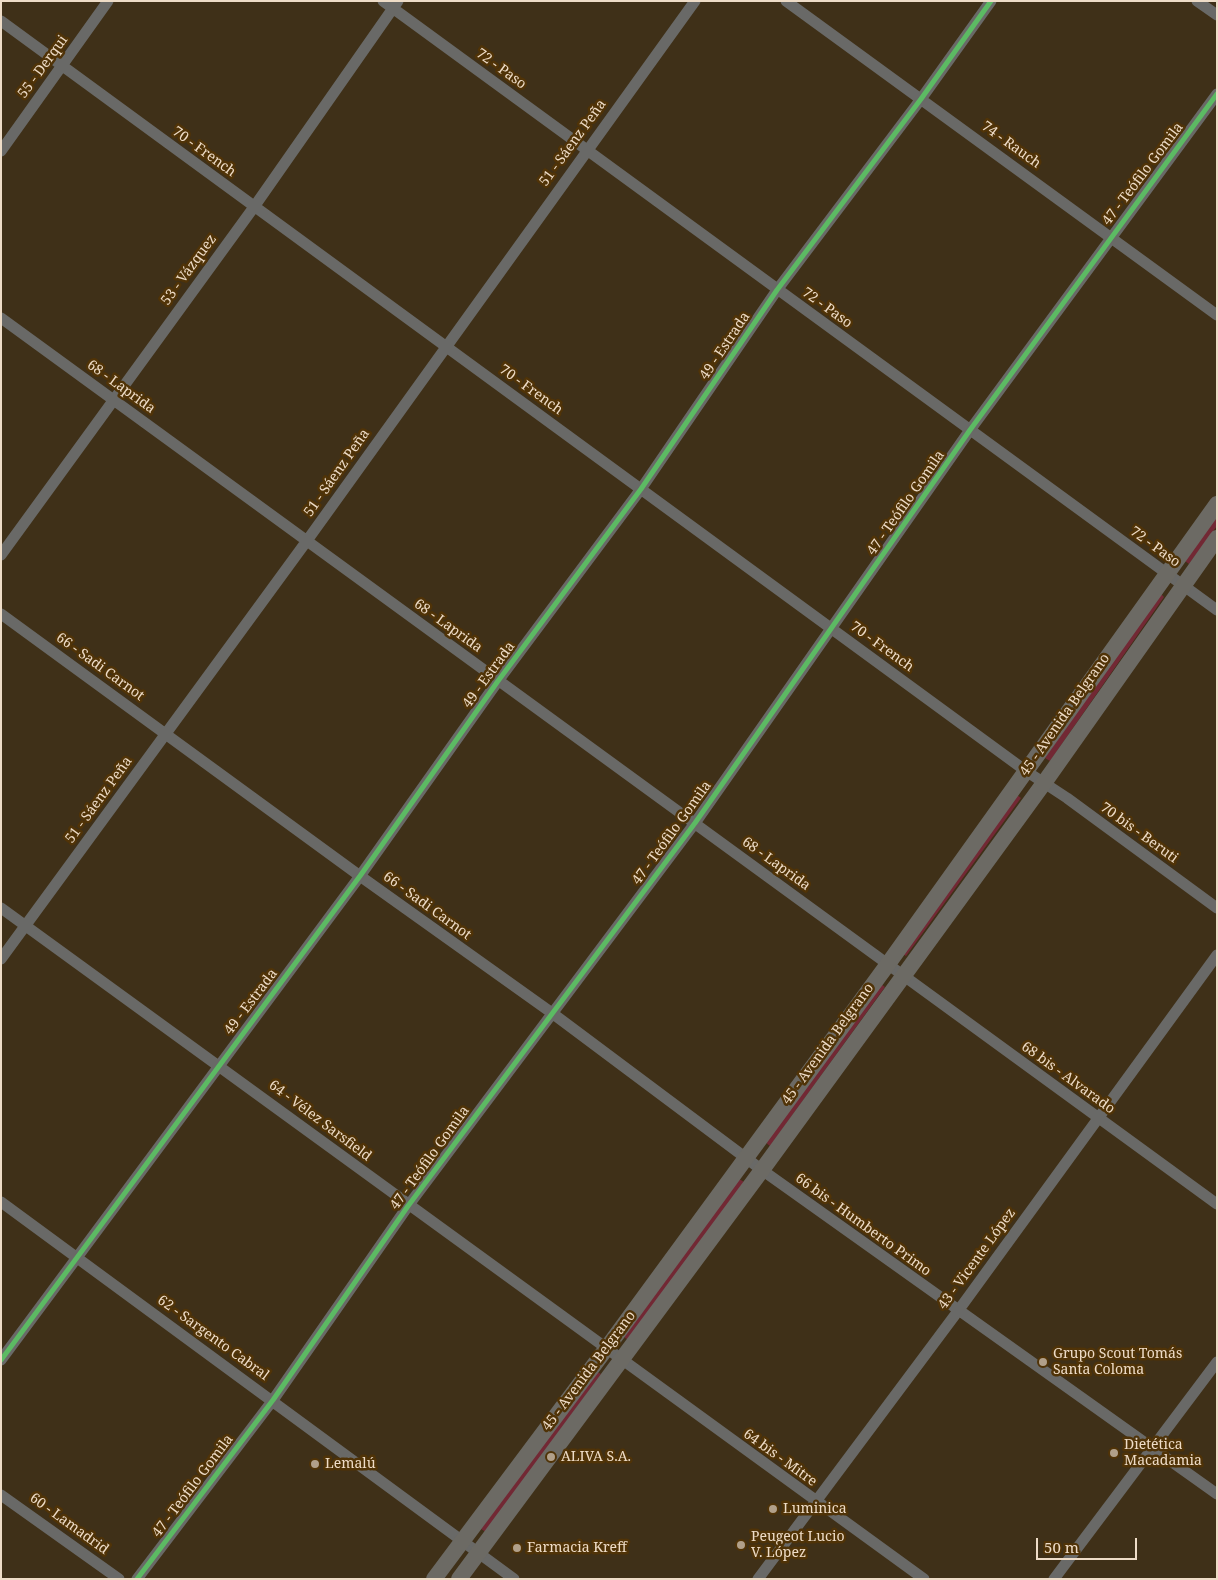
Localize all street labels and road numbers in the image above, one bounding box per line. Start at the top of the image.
street label: 55 - Derqui [15,32,71,102]
street label: 72 - Paso [473,45,529,93]
street label: 51 - Sáenz Peña [536,96,610,190]
street label: 74 - Rauch [978,118,1044,172]
street label: 47 - Teófilo Gomila [1099,119,1187,229]
street label: 70 - French [169,123,239,181]
street label: 53 - Vázquez [158,231,220,309]
street label: 72 - Paso [799,284,855,332]
street label: 49 - Estrada [696,309,754,383]
street label: 68 - Laprida [84,357,158,417]
street label: 70 - French [496,361,566,419]
street label: 51 - Sáenz Peña [301,426,373,520]
street label: 47 - Teófilo Gomila [864,447,948,559]
street label: 72 - Paso [1127,523,1183,571]
street label: 68 - Laprida [411,596,485,656]
street label: 70 - French [847,618,917,676]
street label: 66 - Sadi Carnot [53,629,147,705]
street label: 49 - Estrada [459,639,519,711]
street label: 45 - Avenida Belgrano [1016,651,1114,779]
street label: 51 - Sáenz Peña [62,753,136,847]
street label: 47 - Teófilo Gomila [629,778,715,888]
street label: 70 bis - Beruti [1097,799,1181,867]
street label: 68 - Laprida [739,834,813,894]
street label: 66 - Sadi Carnot [380,868,474,944]
street label: 49 - Estrada [221,966,281,1038]
street label: 45 - Avenida Belgrano [778,980,878,1108]
street label: 68 bis - Alvarado [1018,1038,1118,1118]
street label: 64 - Vélez Sarsfield [265,1077,375,1165]
street label: 47 - Teófilo Gomila [387,1103,473,1213]
street label: 66 bis - Humberto Primo [792,1170,934,1280]
street label: 43 - Vicente López [935,1205,1019,1313]
street label: 62 - Sargento Cabral [154,1292,272,1384]
street label: 45 - Avenida Belgrano [539,1308,639,1434]
street label: 64 bis - Mitre [740,1426,820,1490]
street label: 47 - Teófilo Gomila [149,1431,237,1541]
street label: 60 - Lamadrid [26,1490,112,1558]

